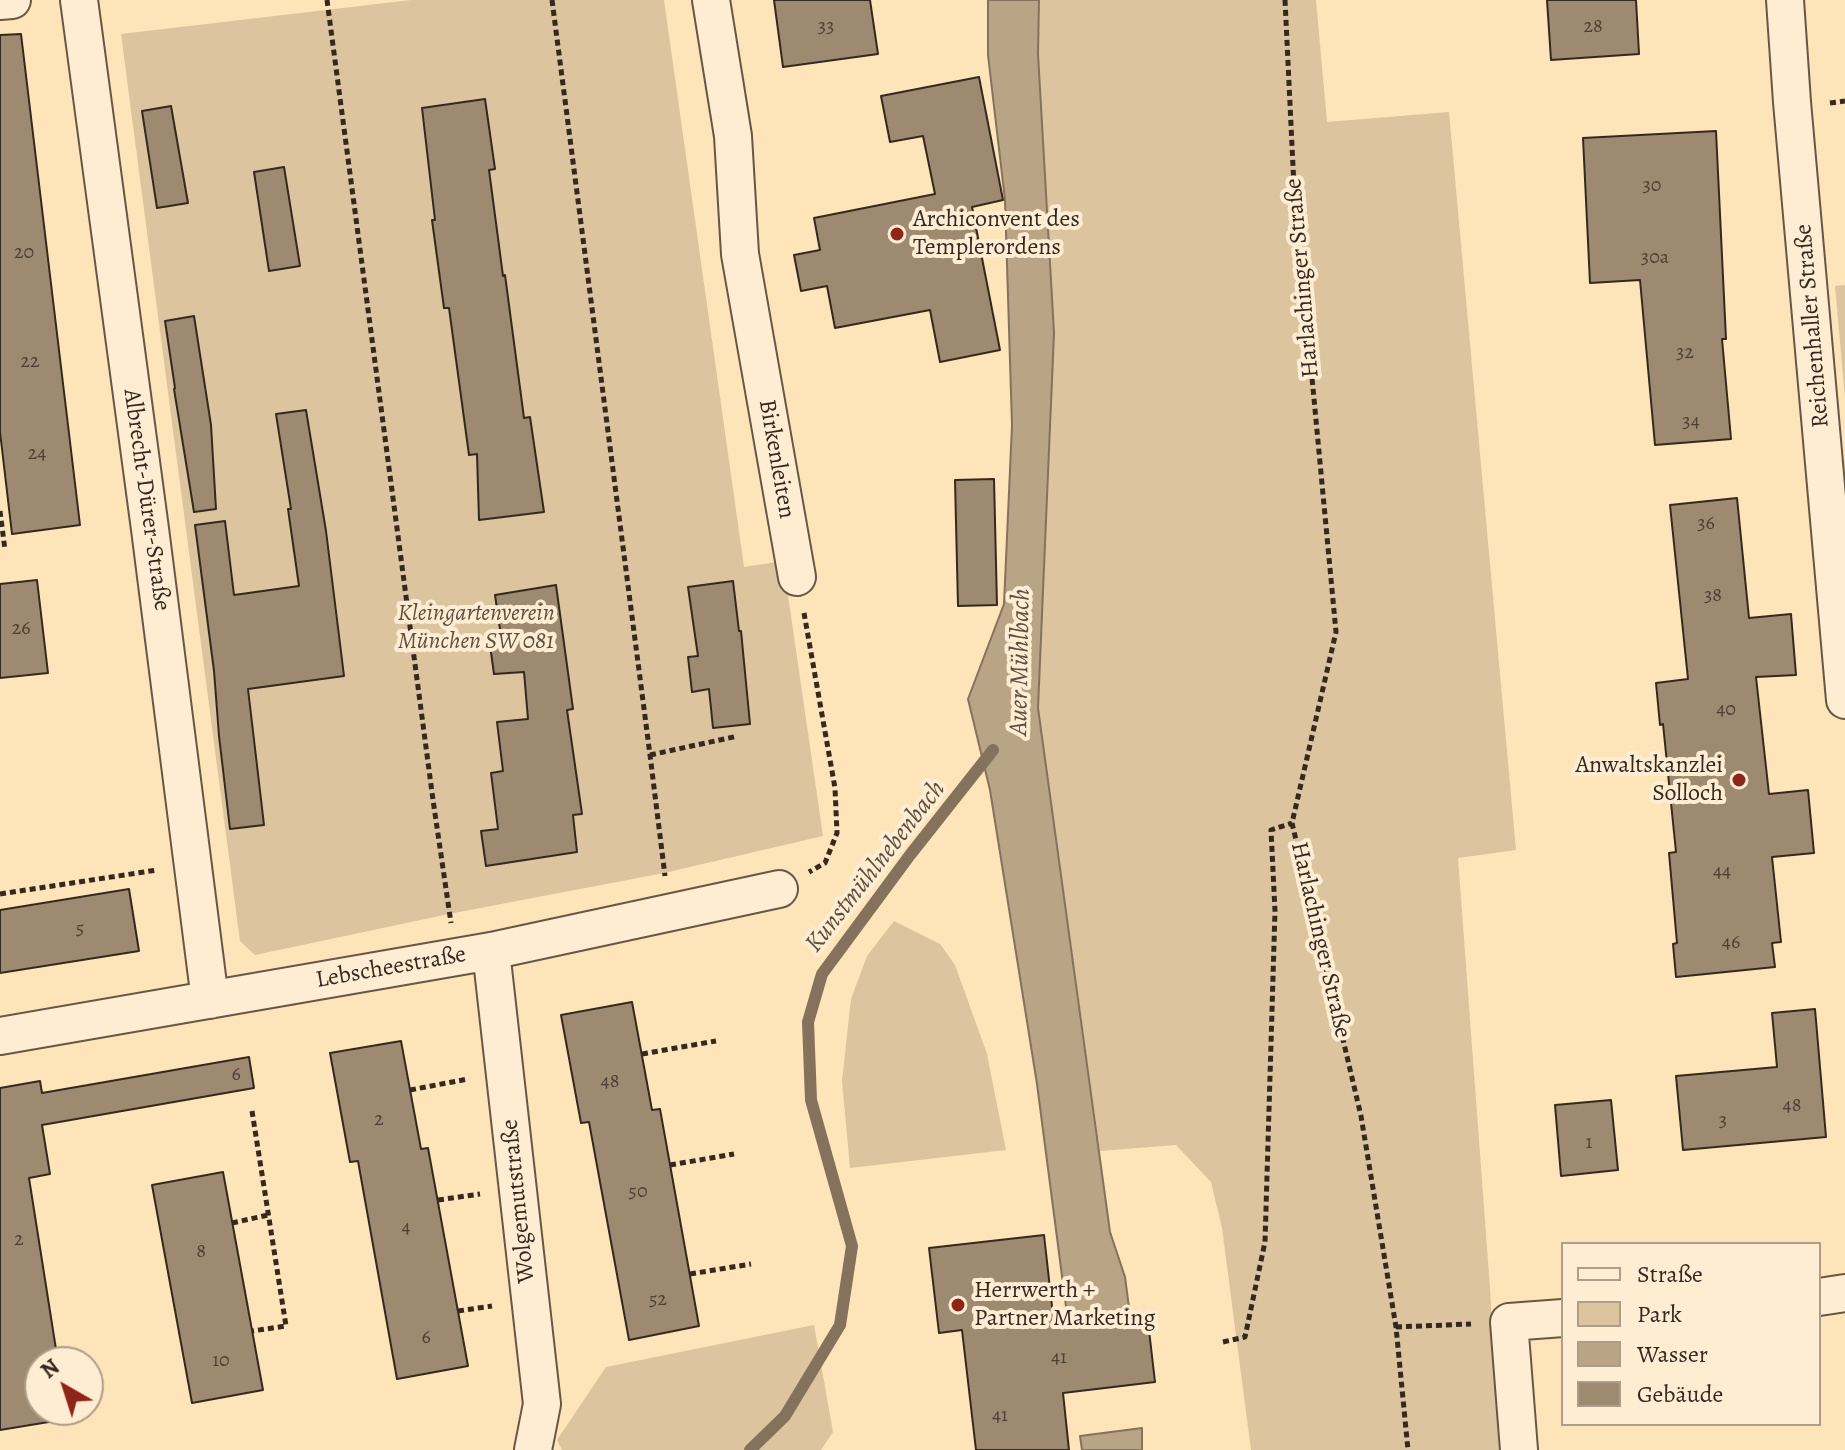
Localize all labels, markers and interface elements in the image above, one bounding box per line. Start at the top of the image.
house number: 33 [818,15,834,39]
house number: 28 [1583,15,1603,39]
house number: 30 [1643,174,1661,198]
street label: Harlachinger Straße [1280,177,1326,379]
place label: Archiconvent des Templerordens [913,206,1080,262]
street label: Reichenhaller Straße [1790,223,1836,429]
marker: Archiconvent des Templerordens [888,225,906,243]
house number: 20 [14,241,34,265]
house number: 30a [1641,246,1669,270]
house number: 32 [1676,341,1694,365]
house number: 22 [21,350,39,374]
street label: Albrecht-Dürer-Straße [116,387,176,613]
street label: Birkenleiten [751,397,801,521]
house number: 34 [1682,410,1700,434]
house number: 24 [28,442,46,466]
house number: 36 [1697,512,1715,536]
house number: 38 [1704,584,1722,608]
water label: Auer Mühlbach [1004,588,1038,736]
park label: Kleingartenverein München SW 081 [397,600,555,656]
house number: 26 [12,617,30,641]
house number: 40 [1716,698,1736,722]
place label: Anwaltskanzlei Solloch [1575,752,1723,808]
marker: Anwaltskanzlei Solloch [1730,771,1748,789]
water label: Kunstmühlnebenbach [799,775,953,959]
street label: Harlachinger Straße [1283,839,1357,1041]
house number: 44 [1713,860,1731,884]
house number: 5 [76,917,84,941]
house number: 46 [1722,931,1740,955]
street label: Lebscheestraße [314,941,468,995]
house number: 6 [231,1063,241,1087]
house number: 48 [601,1070,619,1094]
house number: 48 [1783,1094,1801,1118]
house number: 2 [374,1108,384,1132]
house number: 3 [1719,1109,1727,1133]
street label: Wolgemutstraße [496,1118,542,1284]
house number: 1 [1586,1131,1592,1155]
house number: 50 [628,1180,648,1204]
house number: 4 [401,1216,411,1240]
house number: 2 [14,1228,24,1252]
house number: 8 [196,1240,206,1264]
legend [1561,1242,1821,1426]
text: Straße [1637,1258,1703,1290]
place label: Herrwerth + Partner Marketing [974,1277,1155,1333]
house number: 52 [649,1288,667,1312]
marker: Herrwerth + Partner Marketing [949,1296,967,1314]
text: Park [1637,1298,1682,1330]
house number: 6 [421,1326,431,1350]
text: Wasser [1637,1338,1708,1370]
north arrow [24,1346,104,1426]
house number: 41 [1051,1346,1067,1370]
house number: 10 [212,1349,230,1373]
text: N [34,1352,66,1386]
text: Gebäude [1637,1378,1723,1410]
house number: 41 [992,1404,1008,1428]

